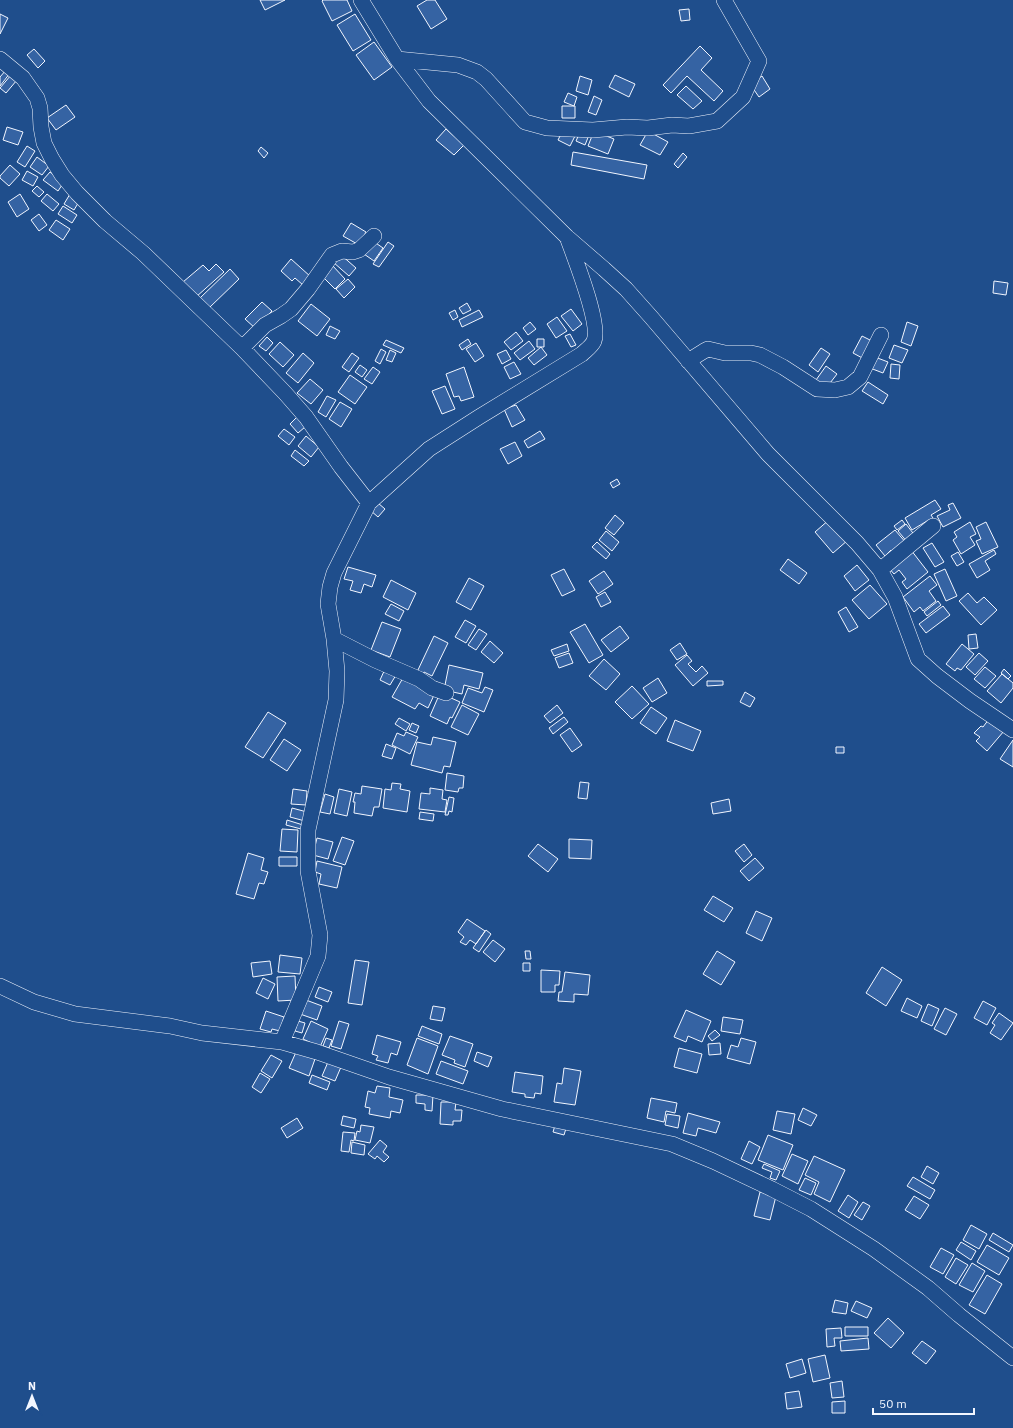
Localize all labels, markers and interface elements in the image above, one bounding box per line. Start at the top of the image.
north arrow [12,1376,52,1416]
text: N [28,1379,36,1393]
scale bar [873,1390,974,1416]
text: 50 m [879,1396,907,1411]

